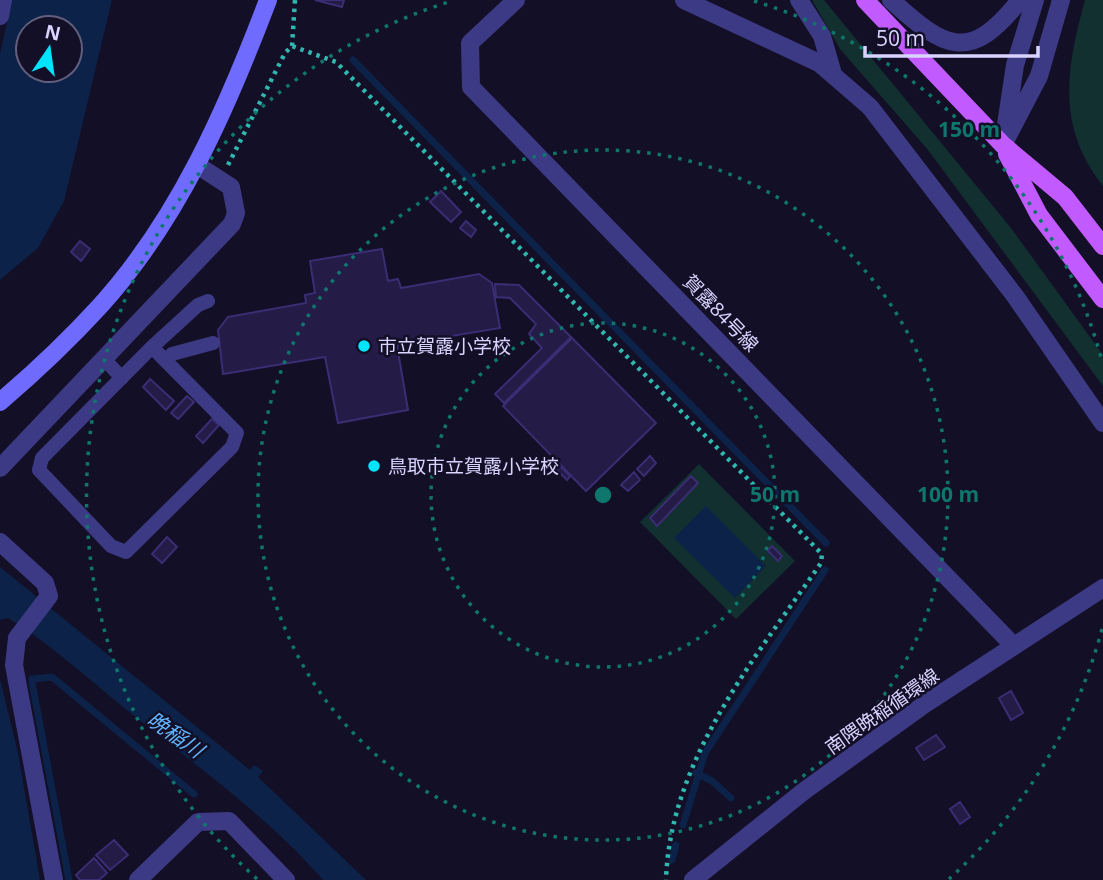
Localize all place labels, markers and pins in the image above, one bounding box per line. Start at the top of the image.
place label: 市立賀露小学校 [378,333,511,359]
marker: 市立賀露小学校 [356,338,372,354]
place label: 鳥取市立賀露小学校 [388,453,559,479]
marker: 鳥取市立賀露小学校 [366,458,382,474]
centre of rings [591,483,615,507]

